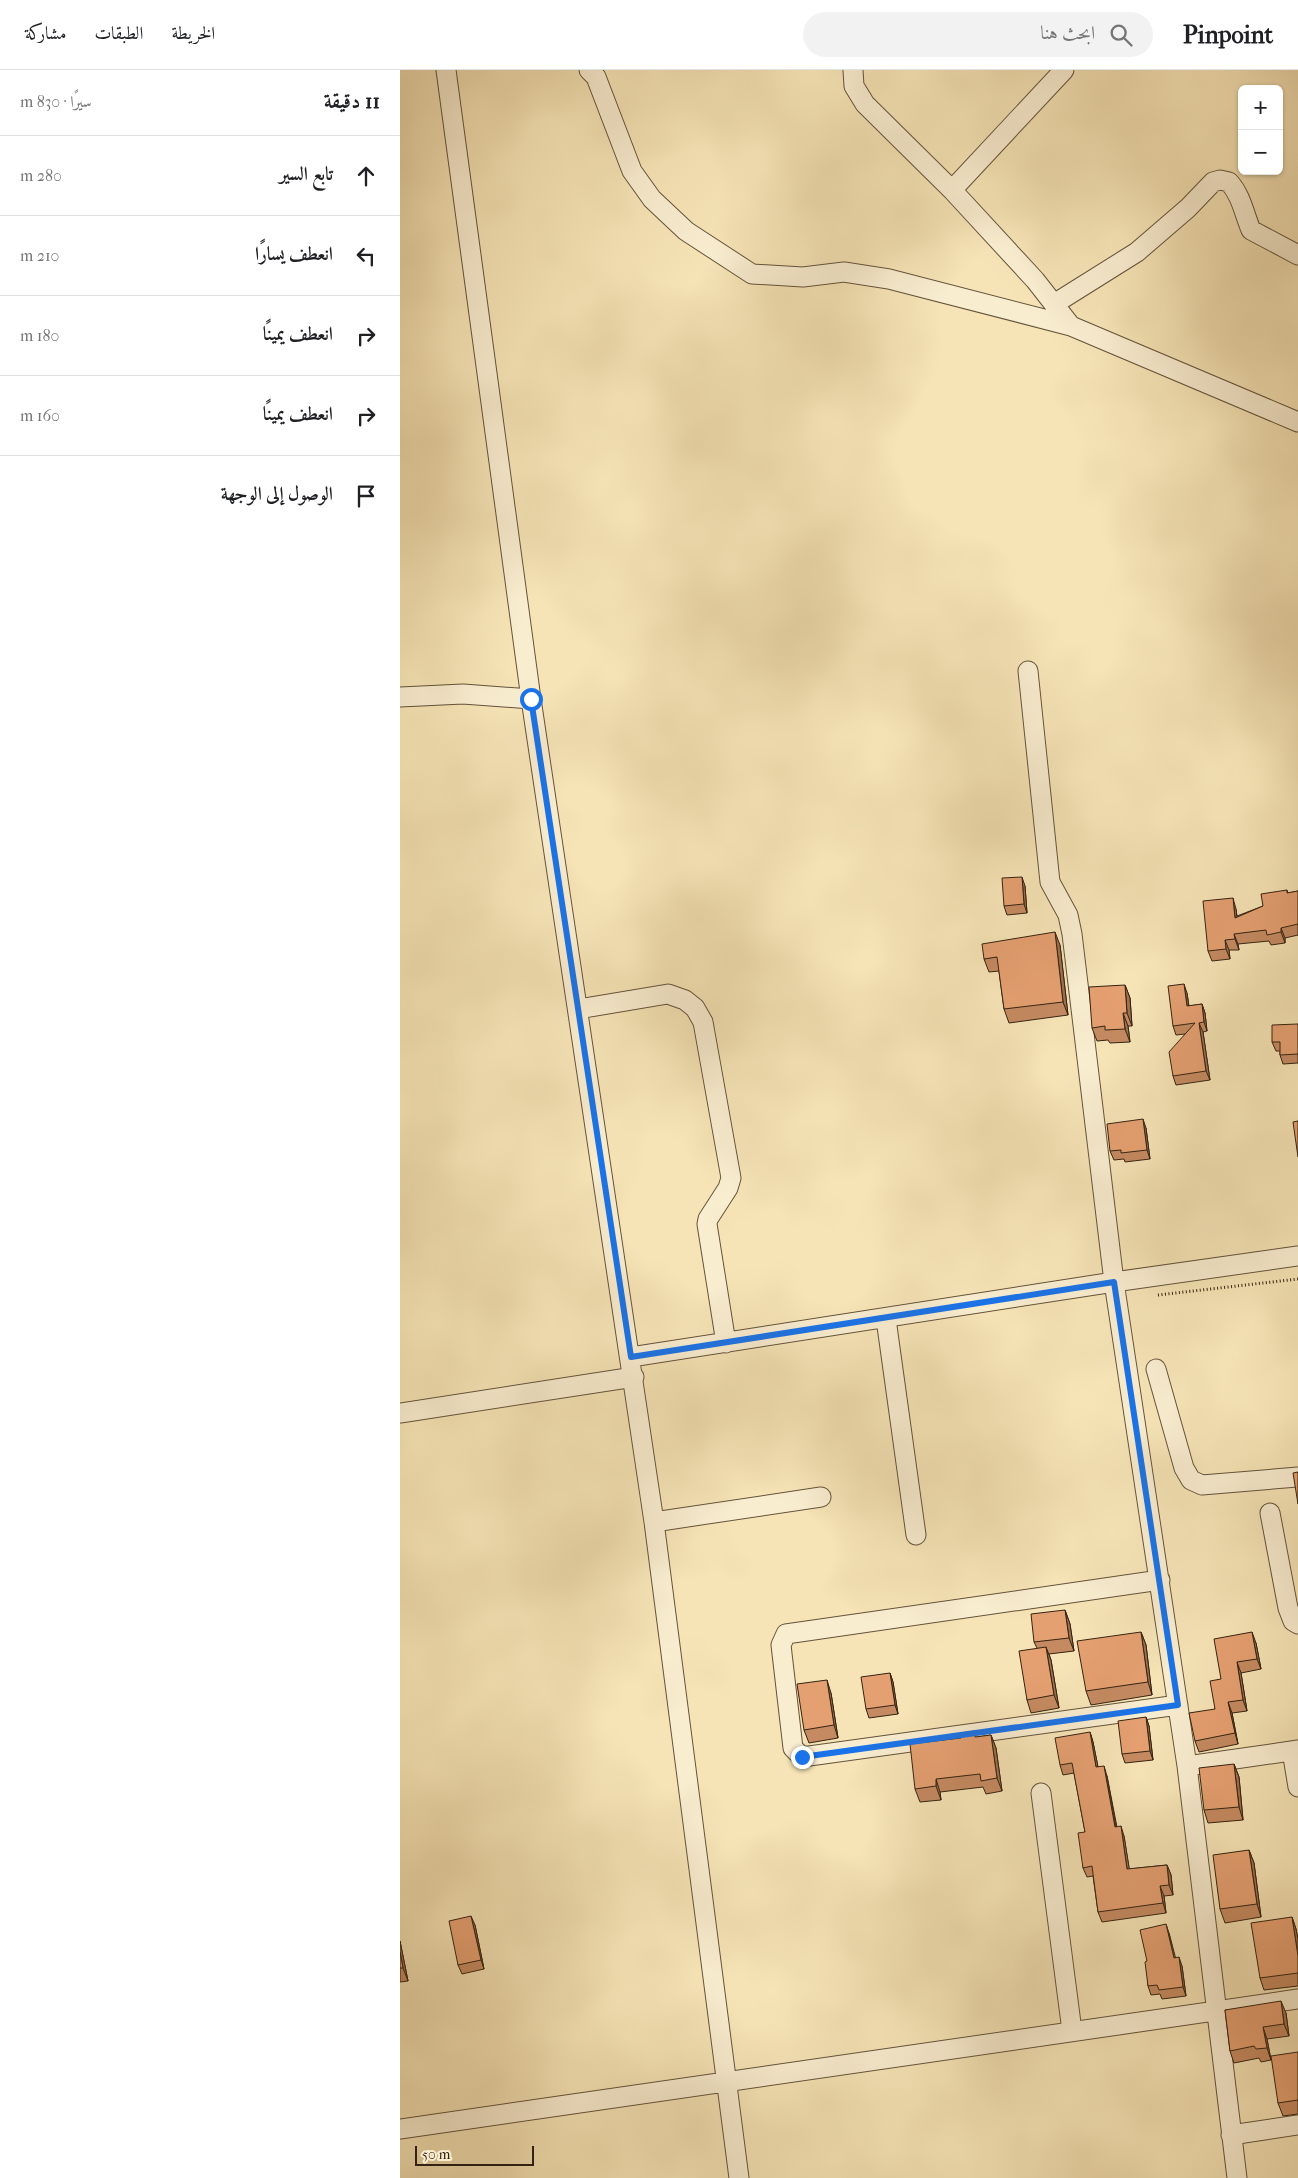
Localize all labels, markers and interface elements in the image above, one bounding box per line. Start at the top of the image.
search box [803,12,1153,57]
icon: search [1107,21,1135,49]
text: Pinpoint [1183,21,1273,49]
text: ابحث هنا [1040,22,1095,44]
text: مشاركة [25,23,66,44]
text: الطبقات [94,23,143,44]
text: الخريطة [171,23,215,44]
map controls [1238,85,1283,175]
button: + [1238,85,1283,130]
text: 11 دقيقة [324,89,380,113]
text: سيرًا · 830 m [20,92,92,111]
button: − [1238,130,1283,175]
icon: ahead [352,162,380,190]
text: تابع السير [279,163,333,185]
text: 280 m [20,166,62,185]
icon: left [352,242,380,270]
text: انعطف يسارًا [255,243,333,265]
text: 210 m [20,246,59,265]
icon: right [352,322,380,350]
text: انعطف يمينًا [263,323,333,345]
text: 180 m [20,326,59,345]
icon: right [352,402,380,430]
text: انعطف يمينًا [263,403,333,425]
text: 160 m [20,406,60,425]
icon: arrive [352,482,380,510]
text: الوصول إلى الوجهة [221,483,333,505]
route start [520,688,543,711]
route end [791,1746,814,1769]
scale bar [415,2143,534,2166]
text: 50 m [422,2146,450,2163]

